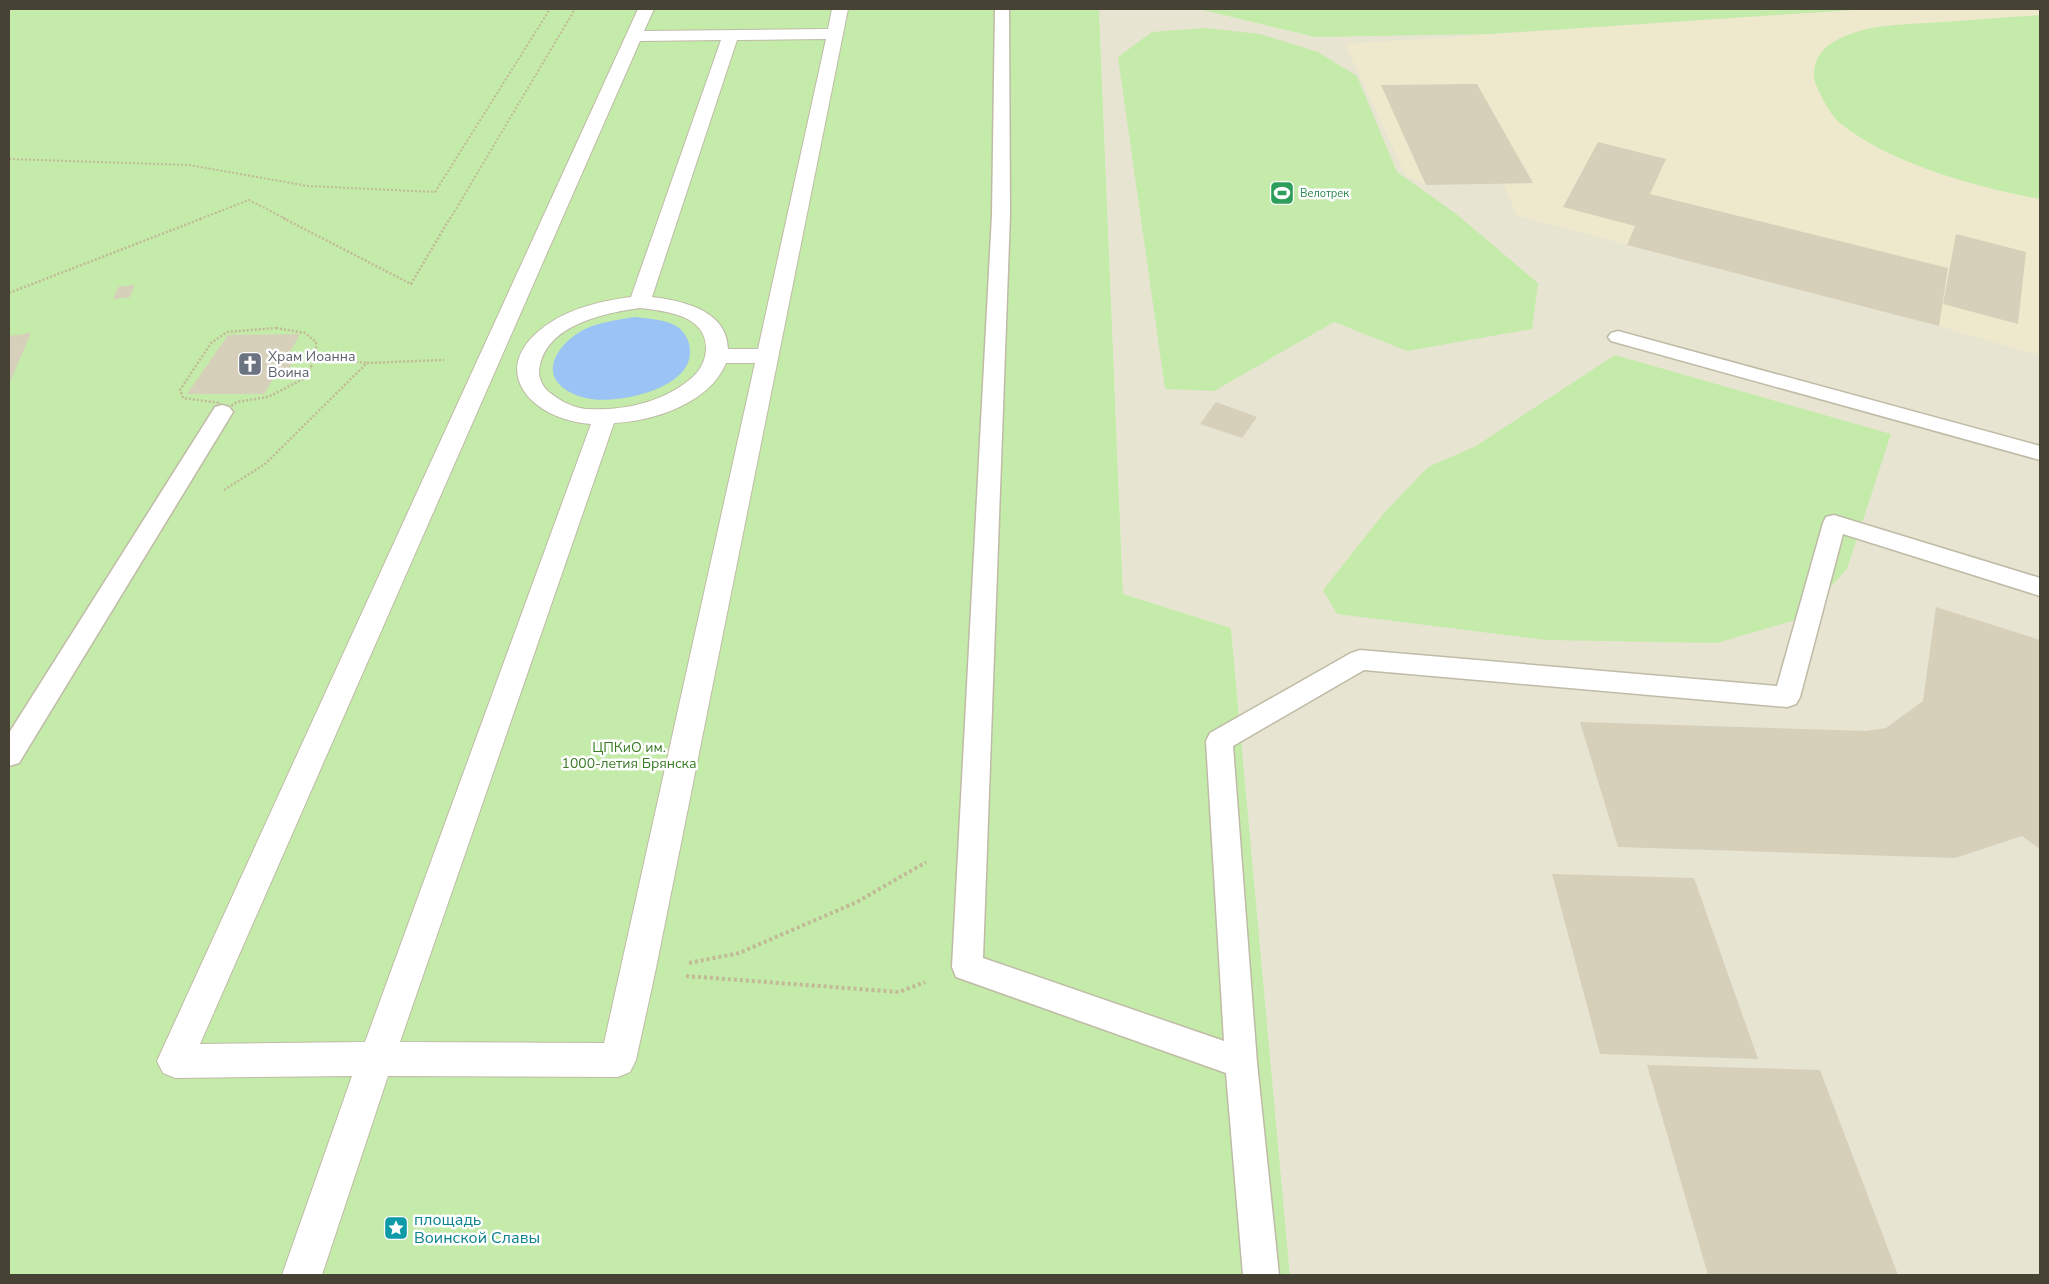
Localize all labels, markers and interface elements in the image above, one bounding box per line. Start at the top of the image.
sports icon: Велотрек [1269,180,1295,206]
place label: Велотрек [1300,186,1349,201]
place label: Храм Иоанна Воина [268,347,356,382]
church icon: Храм Иоанна Воина [237,351,263,377]
park label: ЦПКиО им. 1000-летия Брянска [562,738,696,773]
place label: площадь Воинской Славы [414,1209,540,1249]
place icon: площадь Воинской Славы [383,1215,409,1241]

